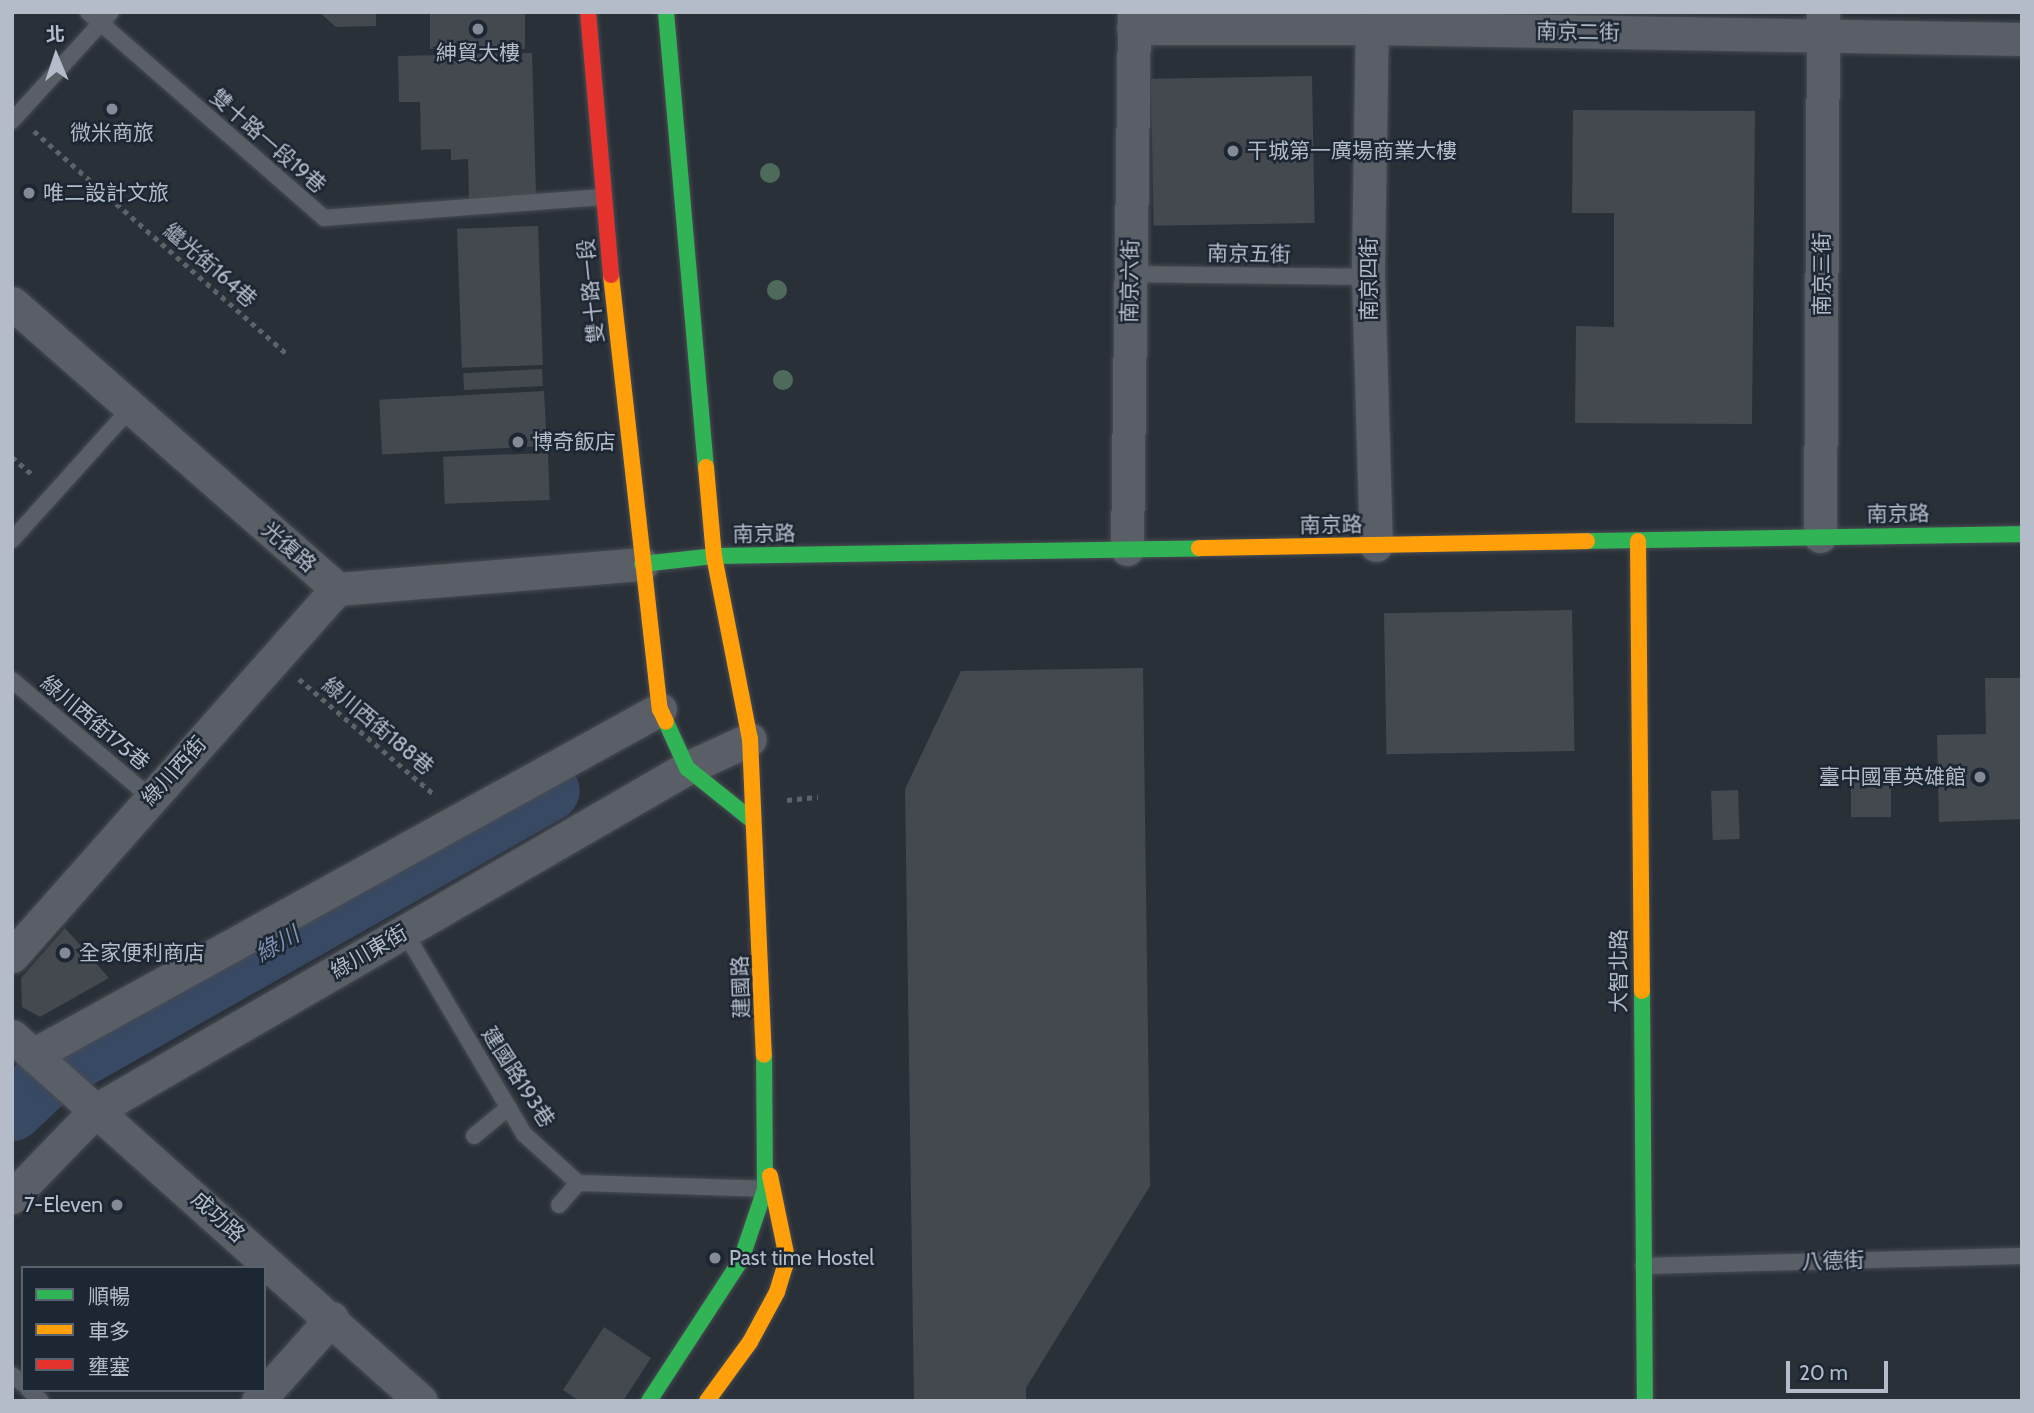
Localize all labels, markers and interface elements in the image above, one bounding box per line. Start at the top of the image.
street label: 南京二街 [1536,19,1620,45]
north arrow [21,21,91,91]
marker: 紳貿大樓 [470,21,486,37]
text: 北 [45,23,65,46]
place label: 紳貿大樓 [436,40,520,66]
street label: 雙十路一段19巷 [205,84,331,198]
marker: 微米商旅 [104,101,120,117]
place label: 微米商旅 [70,120,154,146]
place label: 干城第一廣場商業大樓 [1247,138,1457,164]
marker: 干城第一廣場商業大樓 [1225,143,1241,159]
place label: 唯二設計文旅 [43,180,169,206]
marker: 唯二設計文旅 [21,185,37,201]
street label: 繼光街164巷 [158,218,262,312]
street label: 南京三街 [1809,232,1835,316]
street label: 雙十路一段 [573,237,609,345]
street label: 南京四街 [1356,237,1382,321]
street label: 南京六街 [1117,239,1143,323]
street label: 南京五街 [1207,241,1291,267]
place label: 博奇飯店 [532,429,616,455]
marker: 博奇飯店 [510,434,526,450]
street label: 南京路 [1866,501,1930,527]
street label: 南京路 [1299,512,1363,538]
street label: 光復路 [257,517,321,577]
street label: 南京路 [732,521,796,547]
street label: 綠川西街175巷 [36,670,154,776]
street label: 綠川西街188巷 [317,672,439,780]
street label: 綠川西街 [137,731,211,811]
place label: 臺中國軍英雄館 [1819,764,1966,790]
marker: 臺中國軍英雄館 [1972,769,1988,785]
street label: 綠川東街 [326,920,412,984]
water label: 綠川 [250,921,304,967]
street label: 大智北路 [1606,929,1632,1013]
place label: 全家便利商店 [79,940,205,966]
marker: 全家便利商店 [57,945,73,961]
street label: 建國路 [727,955,755,1019]
street label: 建國路193巷 [476,1022,560,1132]
street label: 成功路 [186,1187,250,1247]
place label: 7-Eleven [24,1192,103,1218]
marker: 7-Eleven [109,1197,125,1213]
place label: Past time Hostel [729,1245,874,1271]
street label: 八德街 [1801,1247,1865,1275]
marker: Past time Hostel [707,1250,723,1266]
legend [21,1266,266,1392]
text: 順暢 [88,1284,130,1309]
text: 車多 [88,1319,130,1344]
scale bar [1789,1346,1890,1390]
text: 壅塞 [88,1354,130,1379]
text: 20 m [1799,1360,1848,1385]

